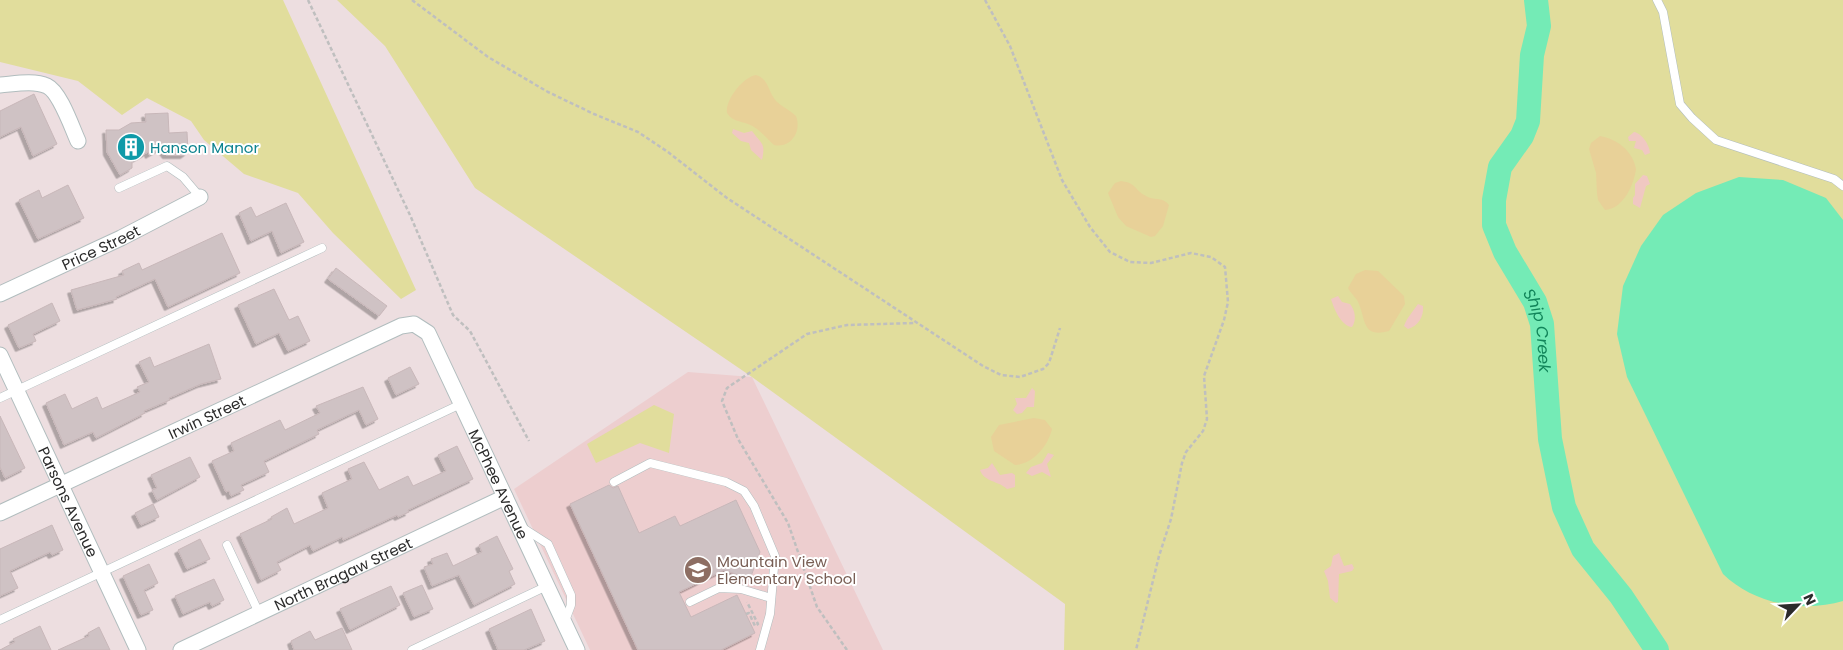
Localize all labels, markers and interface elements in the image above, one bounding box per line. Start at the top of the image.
building icon: Hanson Manor [116,132,146,162]
place label: Hanson Manor [150,137,259,158]
street label: Price Street [58,220,143,275]
water label: Ship Creek [1518,284,1557,374]
street label: Irwin Street [165,390,249,444]
street label: McPhee Avenue [464,425,534,542]
street label: Parsons Avenue [34,443,104,560]
street label: North Bragaw Street [270,532,415,615]
place label: Mountain View Elementary School [717,551,856,589]
school or university icon: Mountain View Elementary School [683,555,713,585]
north arrow [1773,580,1823,630]
text: N [1798,591,1821,609]

